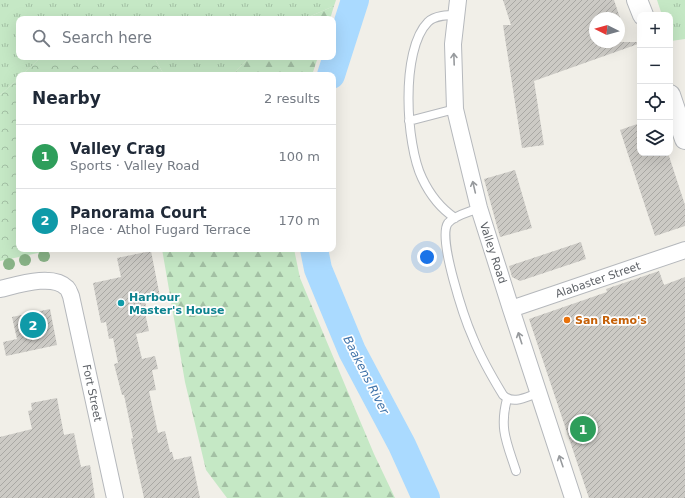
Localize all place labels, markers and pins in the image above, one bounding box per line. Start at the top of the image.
place label: Harbour Master's House [129,291,224,317]
marker: Harbour Master's House [116,298,126,308]
pin: 2 [20,310,46,340]
place label: San Remo's [575,314,647,327]
marker: San Remo's [562,315,572,325]
pin: 1 [570,414,596,444]

